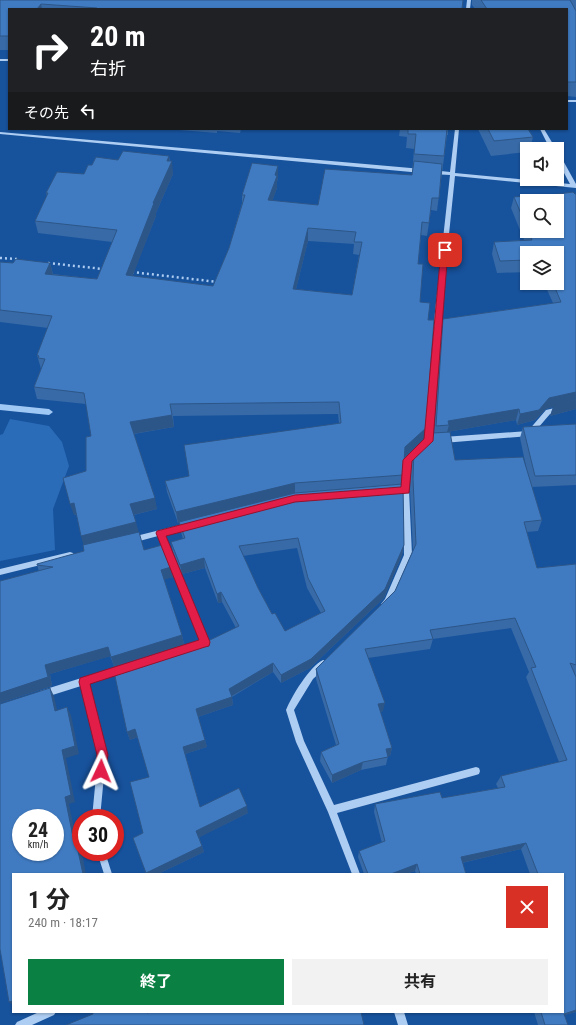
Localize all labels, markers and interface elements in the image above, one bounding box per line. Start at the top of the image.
text: 20 m [90,20,146,53]
icon: right [24,24,76,76]
text: 右折 [90,58,126,79]
icon: left [77,100,99,122]
text: その先 [24,104,69,122]
map controls [520,142,564,290]
button: sound [520,142,564,186]
button: search [520,194,564,238]
pin [428,233,462,267]
icon: arrive [434,239,456,261]
button: layers [520,246,564,290]
position arrow [80,750,122,792]
speed limit sign: 30 [72,809,124,861]
text: 24 [28,818,48,842]
text: km/h [28,839,48,850]
text: 1 分 [28,886,70,914]
button: close [506,886,548,928]
text: 240 m · 18:17 [28,915,98,930]
button: 終了 [28,959,284,1005]
button: 共有 [292,959,548,1005]

